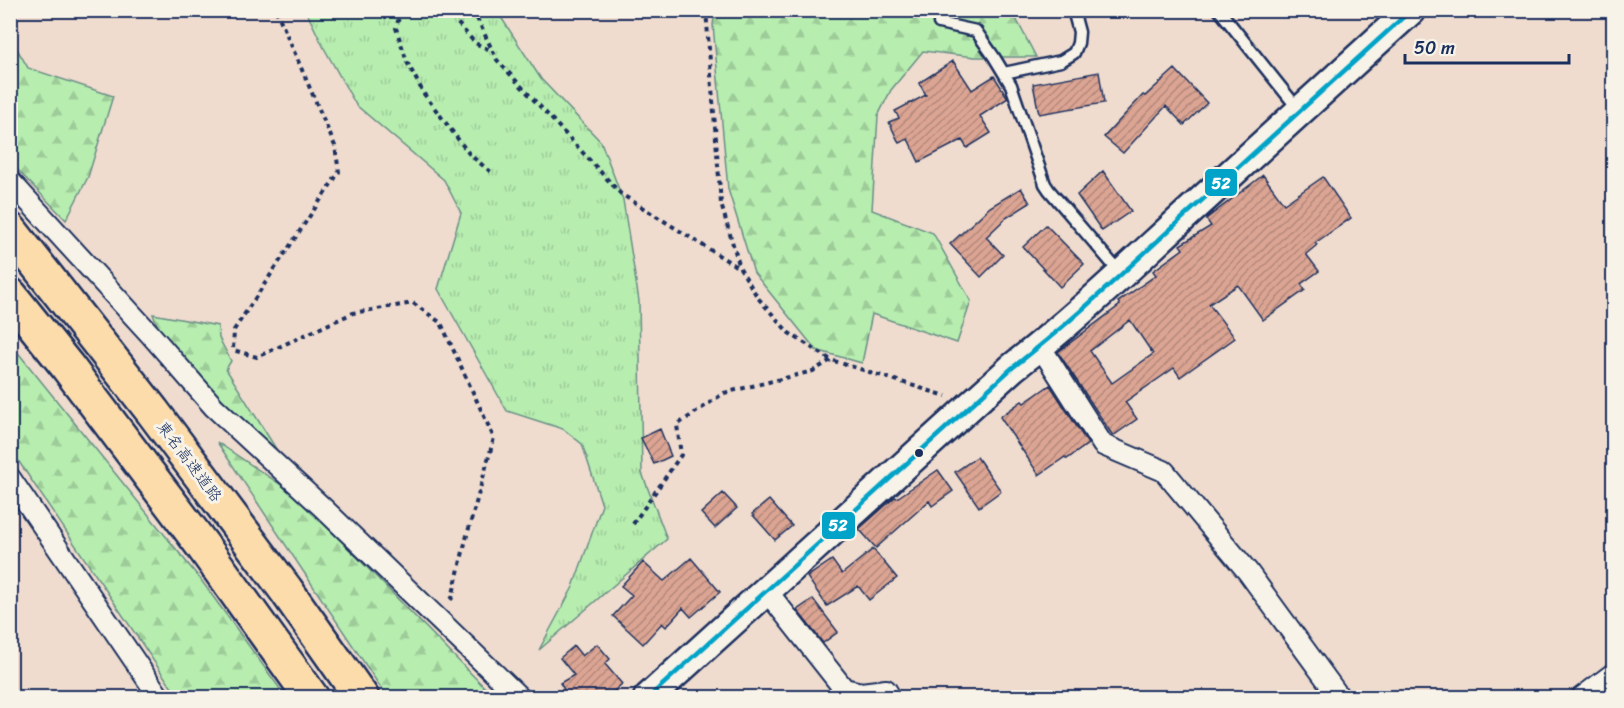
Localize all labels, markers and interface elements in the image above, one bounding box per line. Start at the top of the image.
scale bar [1405,27,1568,65]
text: 50 m [1414,32,1455,64]
line badge: 52 [1204,168,1238,197]
text: 52 [1211,169,1231,198]
street label: 東名高速道路 [149,414,230,508]
unlabelled marker [913,447,925,459]
line badge: 52 [821,511,856,540]
text: 52 [828,511,848,540]

